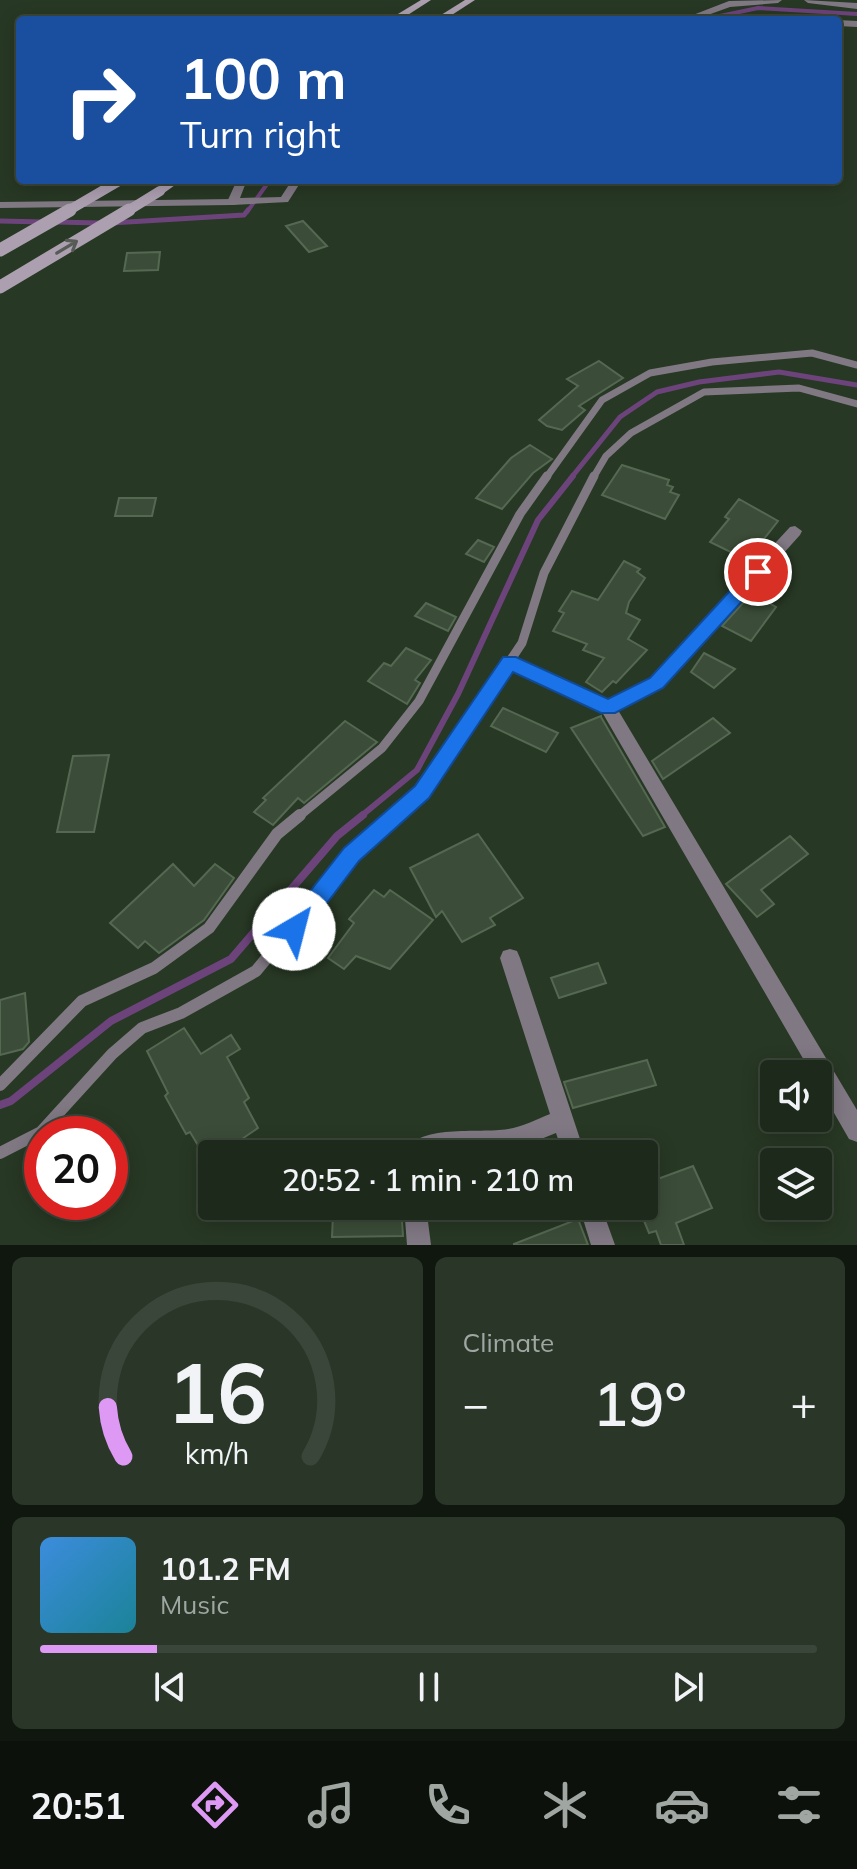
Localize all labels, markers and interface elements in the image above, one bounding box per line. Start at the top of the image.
text: 100 m [180,43,347,113]
icon: right [48,48,152,152]
text: Turn right [180,112,341,157]
one-way arrow [55,239,78,255]
pin [724,538,792,606]
icon: arrive [736,550,780,594]
position arrow [252,887,336,971]
map controls [760,1060,832,1220]
button: sound [760,1060,832,1132]
speed limit sign: 20 [24,1116,128,1220]
button: layers [760,1148,832,1220]
text: 20:52 · 1 min · 210 m [282,1161,574,1199]
text: Climate [463,1326,554,1359]
text: 16 [167,1339,267,1444]
text: 19° [593,1366,687,1441]
text: − [463,1376,489,1431]
text: + [791,1376,817,1431]
text: km/h [185,1435,250,1471]
text: 101.2 FM [160,1550,291,1588]
text: Music [160,1588,229,1621]
icon: previous [148,1665,192,1709]
icon: pause [407,1665,451,1709]
icon: next [666,1665,710,1709]
icon: directions [187,1777,243,1833]
icon: music [303,1777,359,1833]
icon: phone [420,1777,476,1833]
icon: climate [537,1777,593,1833]
icon: car [654,1777,710,1833]
icon: filters [771,1777,827,1833]
text: 20:51 [30,1783,126,1828]

